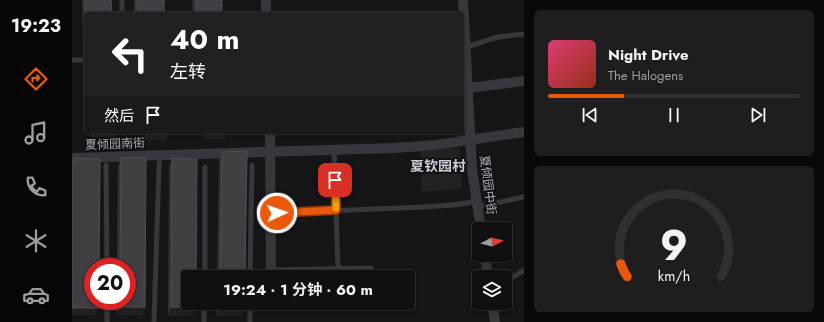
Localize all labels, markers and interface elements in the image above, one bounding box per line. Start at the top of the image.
text: 19:23 [11,13,61,39]
text: 40 m [170,19,239,60]
icon: left [104,28,156,80]
text: Night Drive [608,44,689,66]
text: 左转 [170,59,206,85]
icon: directions [22,65,50,93]
text: The Halogens [608,66,683,85]
icon: arrive [142,104,164,126]
icon: previous [579,104,601,126]
icon: pause [663,104,685,126]
icon: next [747,104,769,126]
text: 然后 [104,105,134,127]
icon: music [22,119,50,147]
street label: 夏倾园南街 [85,134,145,154]
street label: 夏倾园中街 [475,154,501,216]
district label: 夏钦园村 [410,156,466,176]
pin [318,163,352,197]
icon: arrive [324,169,346,191]
icon: phone [22,173,50,201]
position arrow [256,192,298,234]
text: 9 [660,215,688,276]
north arrow [472,222,512,262]
map controls [472,222,512,310]
icon: climate [22,227,50,255]
speed limit sign: 20 [84,258,136,310]
text: km/h [658,266,690,286]
button: layers [472,270,512,310]
text: 19:24 · 1 分钟 · 60 m [223,279,373,301]
icon: car [22,281,50,309]

